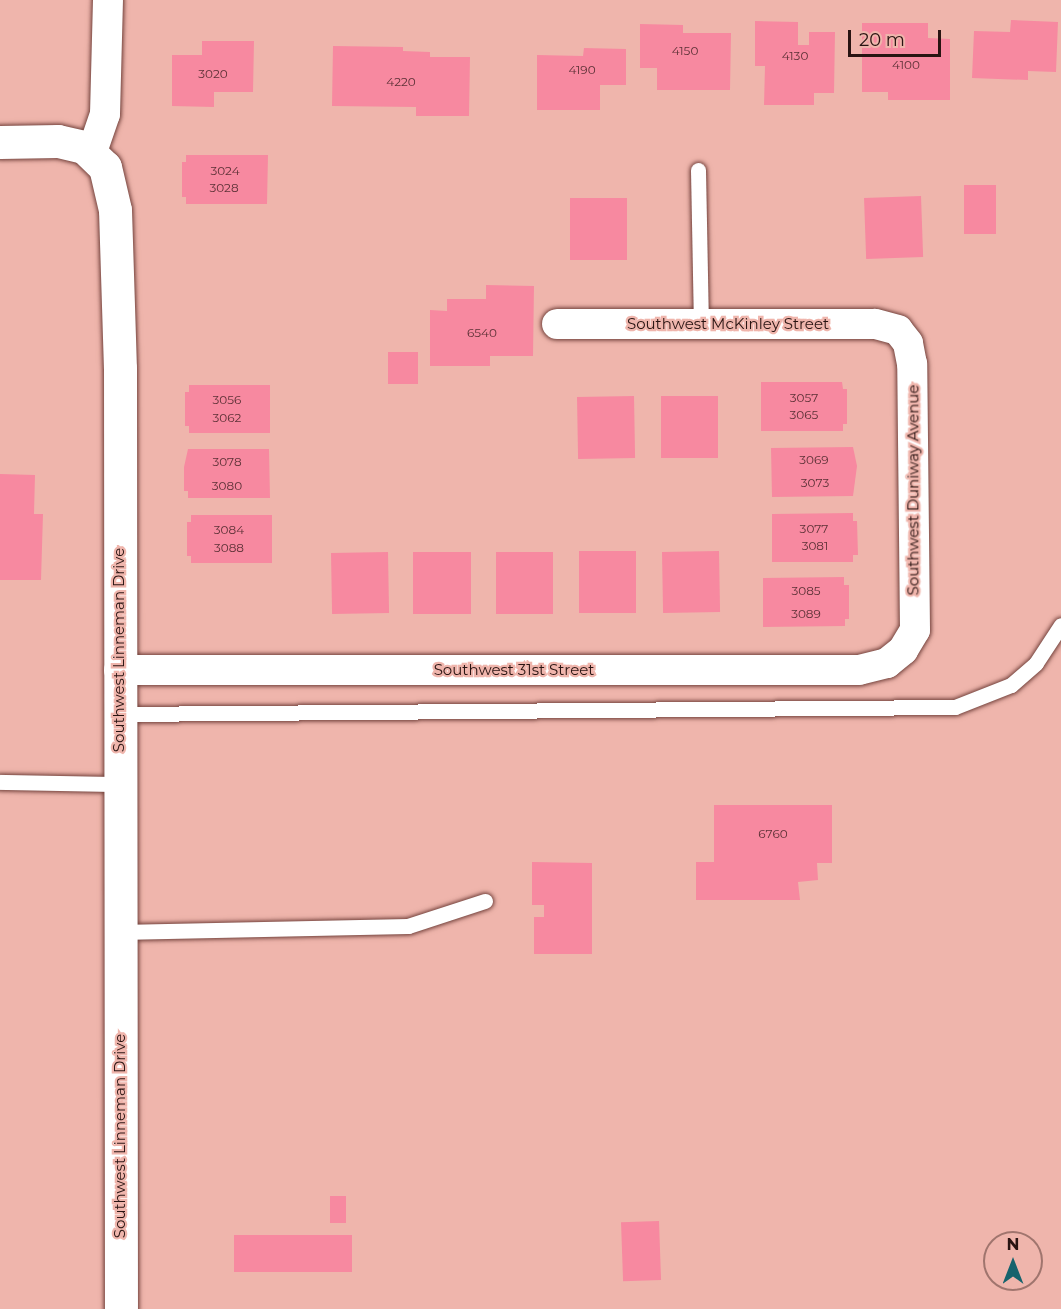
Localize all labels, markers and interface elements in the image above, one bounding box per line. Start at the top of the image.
scale bar [851,18,944,56]
text: 20 m [859,29,905,51]
house number: 4150 [672,44,698,58]
house number: 4130 [782,49,808,63]
house number: 4100 [892,58,920,72]
house number: 4190 [568,63,596,77]
house number: 3020 [198,67,228,81]
house number: 4220 [386,75,416,89]
house number: 3024 [210,164,240,178]
house number: 3028 [209,181,239,195]
street label: Southwest McKinley Street [627,315,829,333]
house number: 6540 [467,326,497,340]
street label: Southwest Duniway Avenue [904,385,922,595]
house number: 3057 [790,391,818,405]
house number: 3056 [213,393,241,407]
house number: 3065 [790,408,818,422]
house number: 3062 [213,411,241,425]
house number: 3069 [799,453,829,467]
house number: 3078 [212,455,242,469]
house number: 3073 [801,476,829,490]
house number: 3080 [212,479,242,493]
house number: 3077 [800,522,828,536]
house number: 3084 [214,523,244,537]
house number: 3081 [802,539,828,553]
house number: 3088 [214,541,244,555]
street label: Southwest Linneman Drive [110,548,128,752]
house number: 3085 [791,584,821,598]
house number: 3089 [791,607,821,621]
street label: Southwest 31st Street [434,661,594,679]
house number: 6760 [758,827,788,841]
street label: Southwest Linneman Drive [111,1034,129,1238]
north arrow [983,1231,1043,1291]
text: N [1007,1235,1019,1254]

